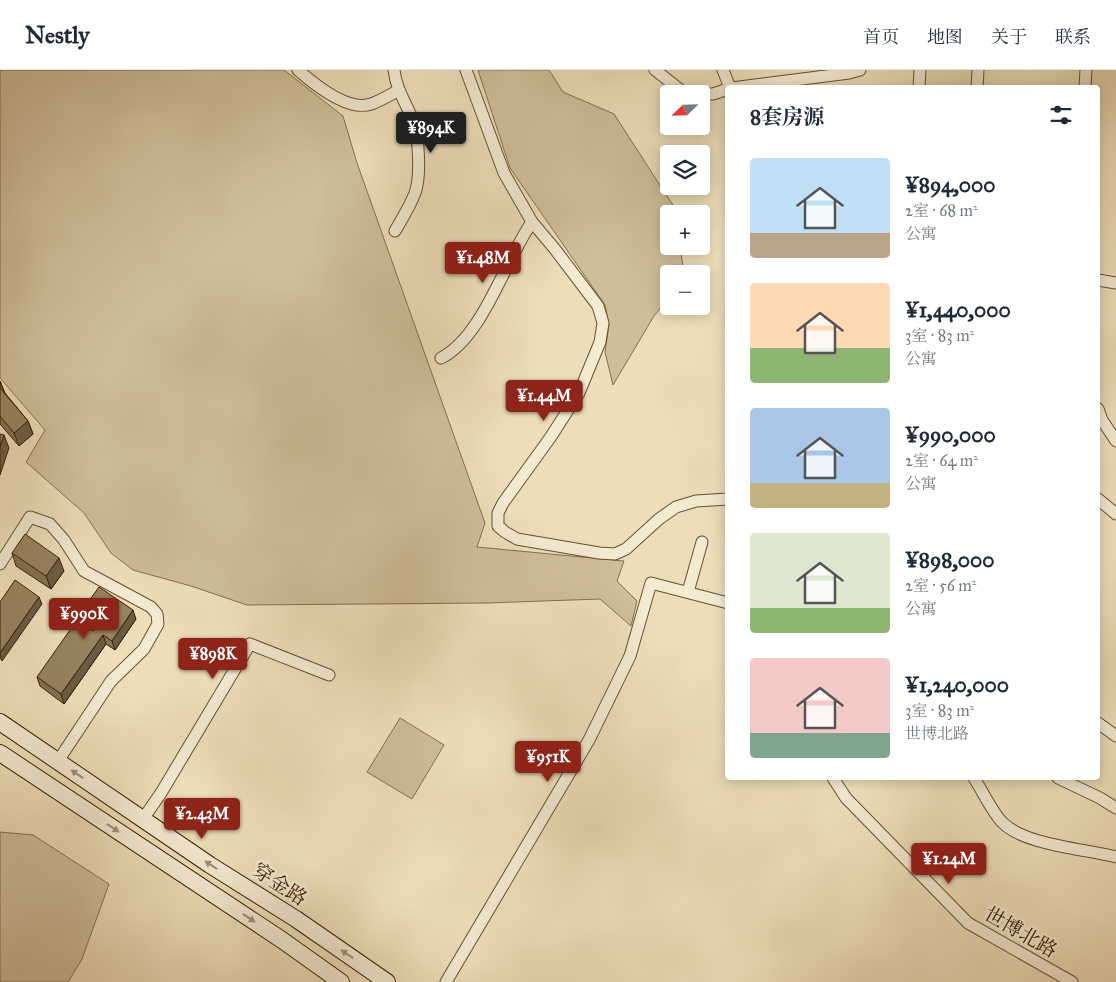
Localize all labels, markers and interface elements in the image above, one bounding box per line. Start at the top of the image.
text: Nestly [25,20,90,50]
text: 首页 [863,26,899,48]
text: 地图 [927,26,963,48]
text: 关于 [991,26,1027,48]
text: 联系 [1055,26,1091,48]
north arrow [660,85,710,135]
map controls [660,85,710,315]
icon: filters [1047,101,1075,129]
text: 8套房源 [750,104,824,130]
pin: ¥894K [396,112,466,154]
text: ¥894K [407,118,455,137]
button: layers [660,145,710,195]
text: ¥894,000 [905,172,996,198]
icon: home [790,178,850,238]
text: 2室 · 68 m² [905,201,978,220]
button: + [660,205,710,255]
text: 公寓 [905,224,937,243]
pin: ¥1.48M [442,242,524,284]
text: ¥1.48M [456,248,510,267]
button: − [660,265,710,315]
text: ¥1,440,000 [905,297,1011,323]
icon: home [790,303,850,363]
text: 3室 · 83 m² [905,326,974,345]
text: 公寓 [905,349,937,368]
pin: ¥1.44M [503,380,585,422]
text: ¥1.44M [517,386,571,405]
text: ¥990,000 [905,422,996,448]
icon: home [790,428,850,488]
text: 2室 · 64 m² [905,451,978,470]
text: 公寓 [905,474,937,493]
text: ¥898,000 [905,547,995,573]
icon: home [790,553,850,613]
text: 2室 · 56 m² [905,576,976,595]
pin: ¥990K [49,598,119,640]
text: 公寓 [905,599,937,618]
text: ¥990K [60,604,108,623]
pin: ¥898K [178,638,248,680]
text: ¥898K [189,644,237,663]
text: ¥1,240,000 [905,672,1009,698]
icon: home [790,678,850,738]
text: 3室 · 83 m² [905,701,974,720]
text: 世博北路 [905,724,969,743]
pin: ¥951K [513,740,583,783]
text: ¥951K [526,747,570,766]
one-way arrow [70,769,84,779]
pin: ¥2.43M [161,798,243,840]
text: ¥2.43M [175,804,229,823]
one-way arrow [106,824,120,833]
pin: ¥1.24M [908,842,990,885]
text: ¥1.24M [922,849,976,868]
street label: 穿金路 [248,858,312,910]
one-way arrow [205,861,218,870]
street label: 世博北路 [980,902,1062,962]
one-way arrow [242,913,255,923]
one-way arrow [340,949,354,959]

